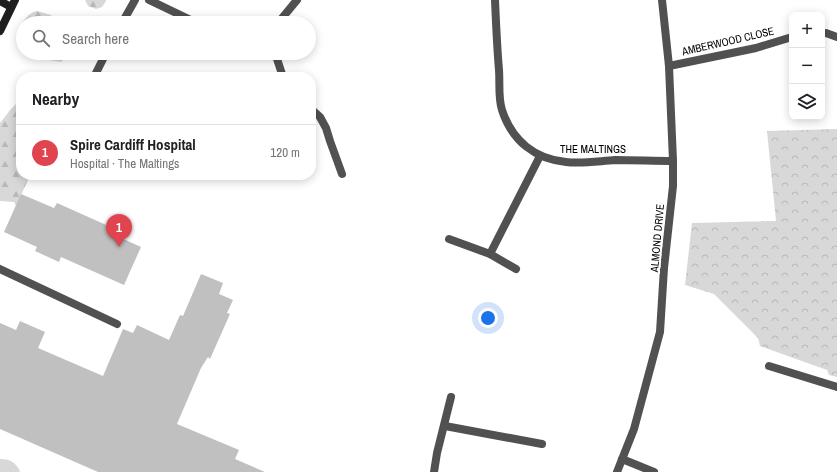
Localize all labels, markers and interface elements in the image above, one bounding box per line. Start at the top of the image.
map controls [789,12,825,120]
button: + [789,12,825,48]
search box [16,16,316,60]
street label: AMBERWOOD CLOSE [680,24,775,59]
icon: search [30,27,52,49]
text: Search here [62,28,129,49]
button: − [789,48,825,84]
button: layers [789,84,825,120]
text: Nearby [32,87,79,110]
text: Spire Cardiff Hospital [70,134,196,155]
street label: THE MALTINGS [560,142,626,156]
text: 1 [42,144,48,161]
text: 120 m [270,144,300,161]
text: Hospital · The Maltings [70,155,179,172]
street label: ALMOND DRIVE [647,203,667,274]
pin: 1 [106,214,132,247]
your location [478,308,498,328]

